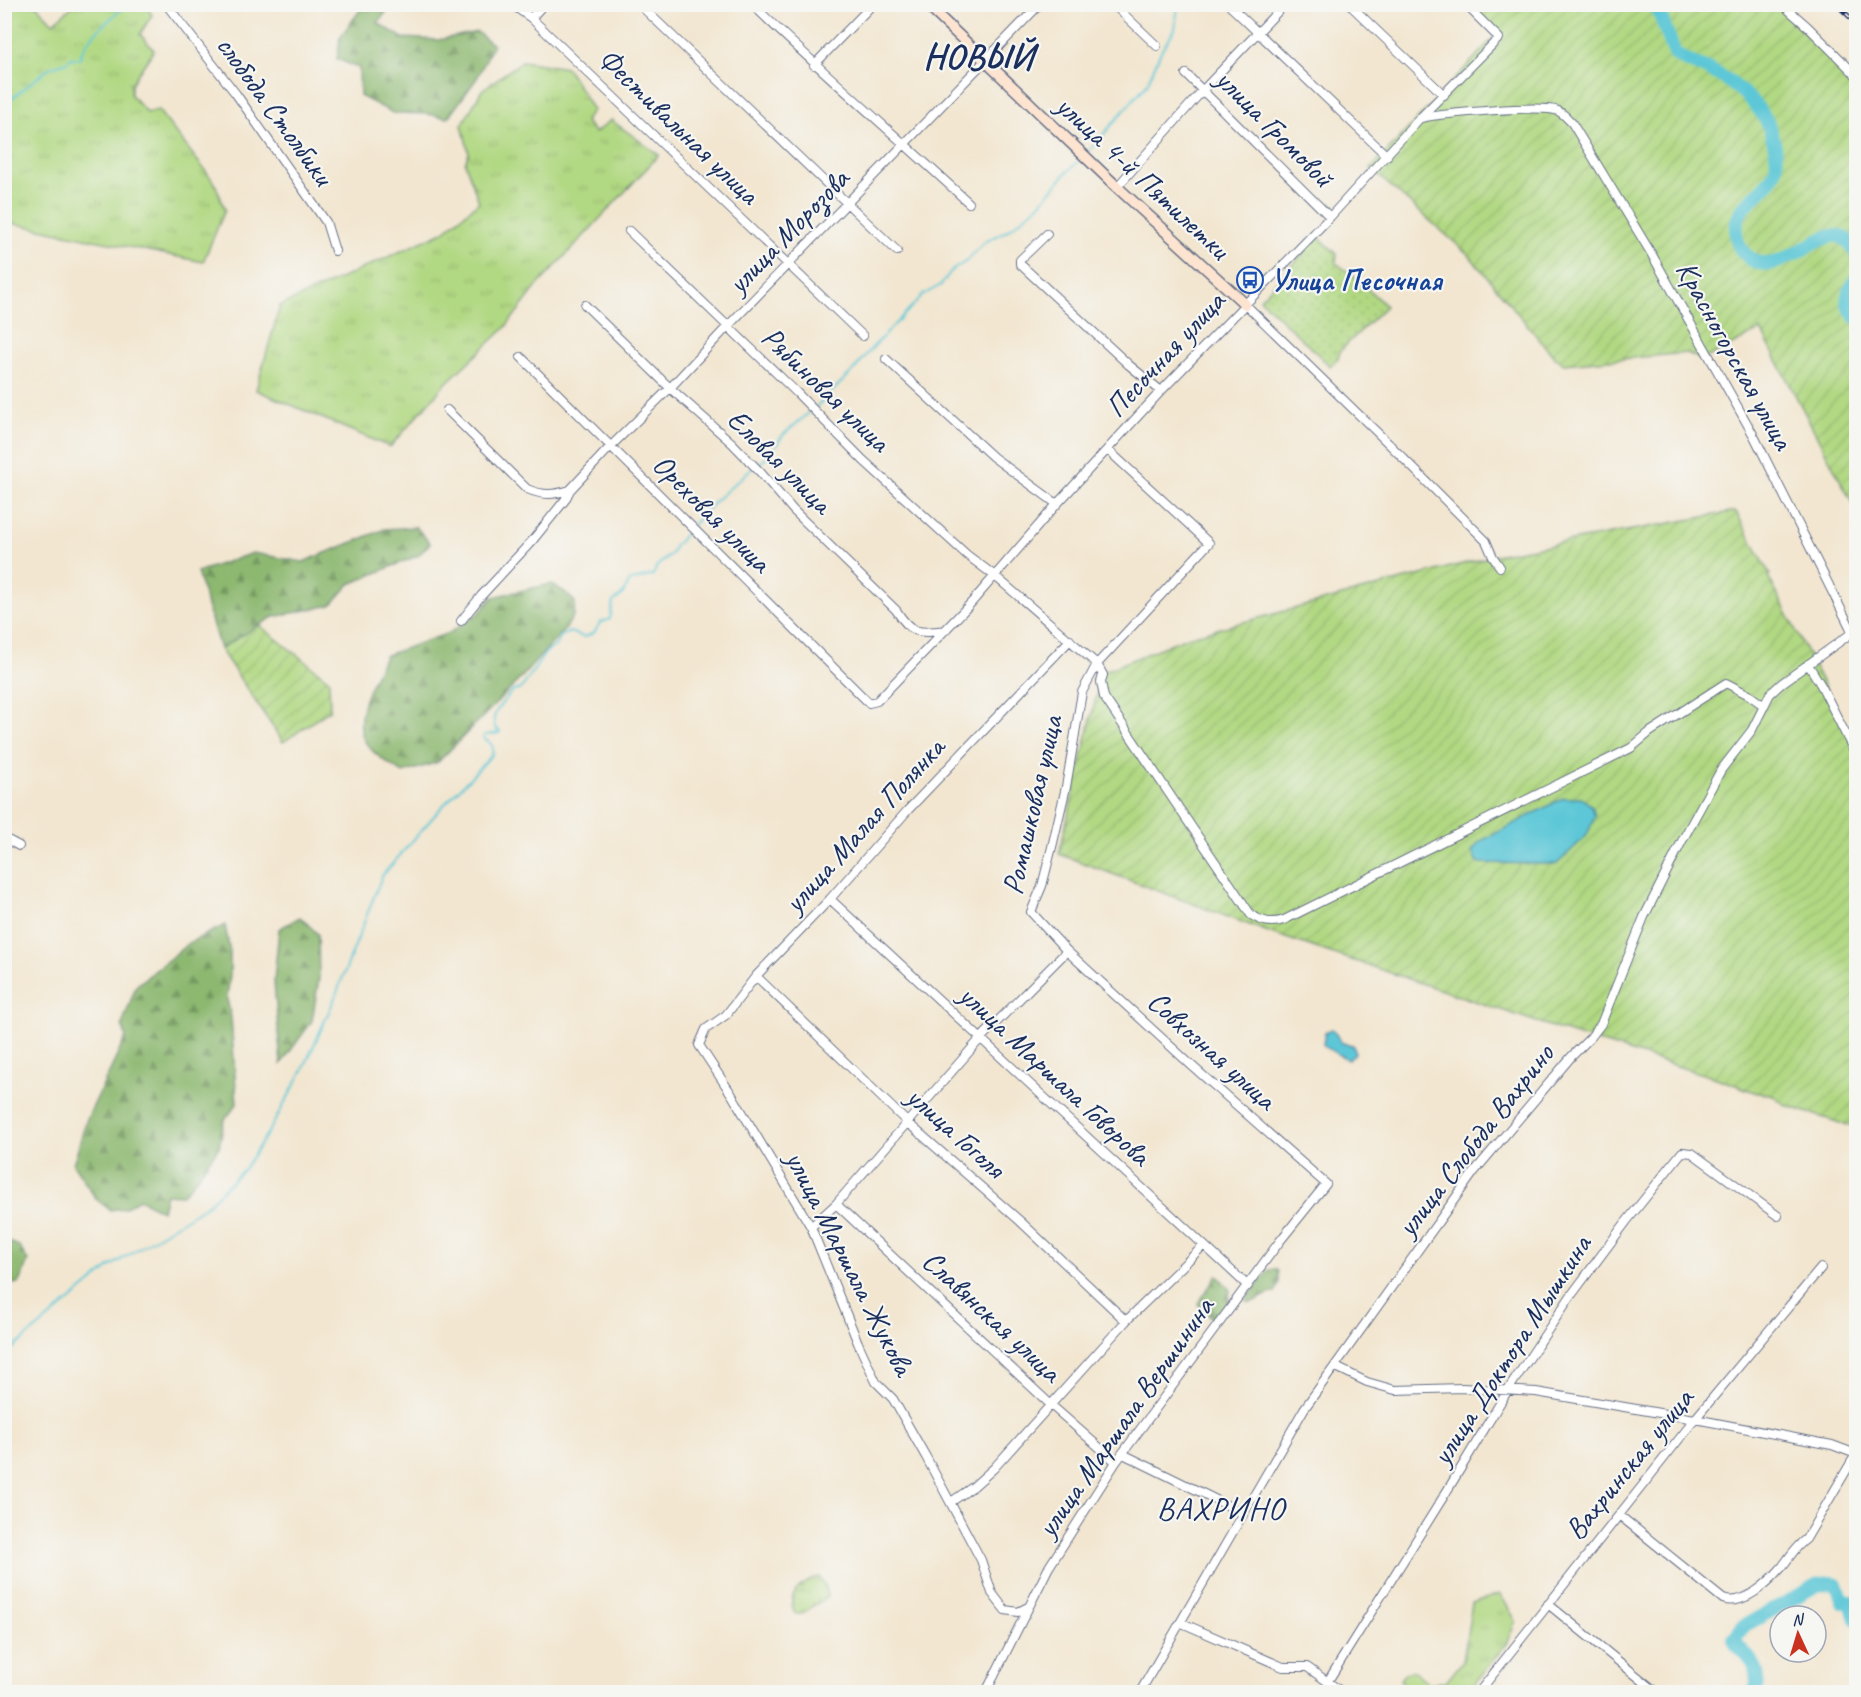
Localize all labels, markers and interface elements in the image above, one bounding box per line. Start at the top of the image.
street label: слобода Столбики [208,28,343,194]
district label: НОВЫЙ [923,33,1040,79]
street label: Фестивальная улица [590,40,769,214]
street label: улица Громовой [1206,59,1343,196]
street label: улица 4-й Пятилетки [1047,85,1239,269]
street label: улица Морозова [718,159,858,303]
street label: Красногорская улица [1668,254,1803,458]
place label: Улица Песочная [1270,261,1444,299]
bus stop icon: Улица Песочная [1235,265,1265,295]
street label: Песочная улица [1097,282,1234,425]
street label: Рябиновая улица [754,318,900,461]
street label: Еловая улица [719,400,842,523]
street label: Ореховая улица [645,446,781,582]
street label: Ромашковая улица [993,710,1071,898]
street label: улица Малая Полянка [774,727,955,922]
street label: улица Маршала Говорова [950,975,1160,1175]
street label: Совхозная улица [1140,982,1286,1119]
street label: улица Слобода Вахрино [1387,1035,1563,1246]
street label: улица Гоголя [897,1076,1015,1188]
street label: улица Маршала Жукова [776,1143,924,1384]
street label: улица Доктора Мышкина [1421,1226,1601,1474]
street label: Славянская улица [914,1242,1071,1391]
street label: улица Маршала Вершинина [1027,1288,1223,1546]
street label: Вахринская улица [1556,1379,1703,1547]
district label: ВАХРИНО [1157,1488,1287,1529]
north arrow [1768,1604,1828,1664]
text: N [1791,1609,1806,1630]

